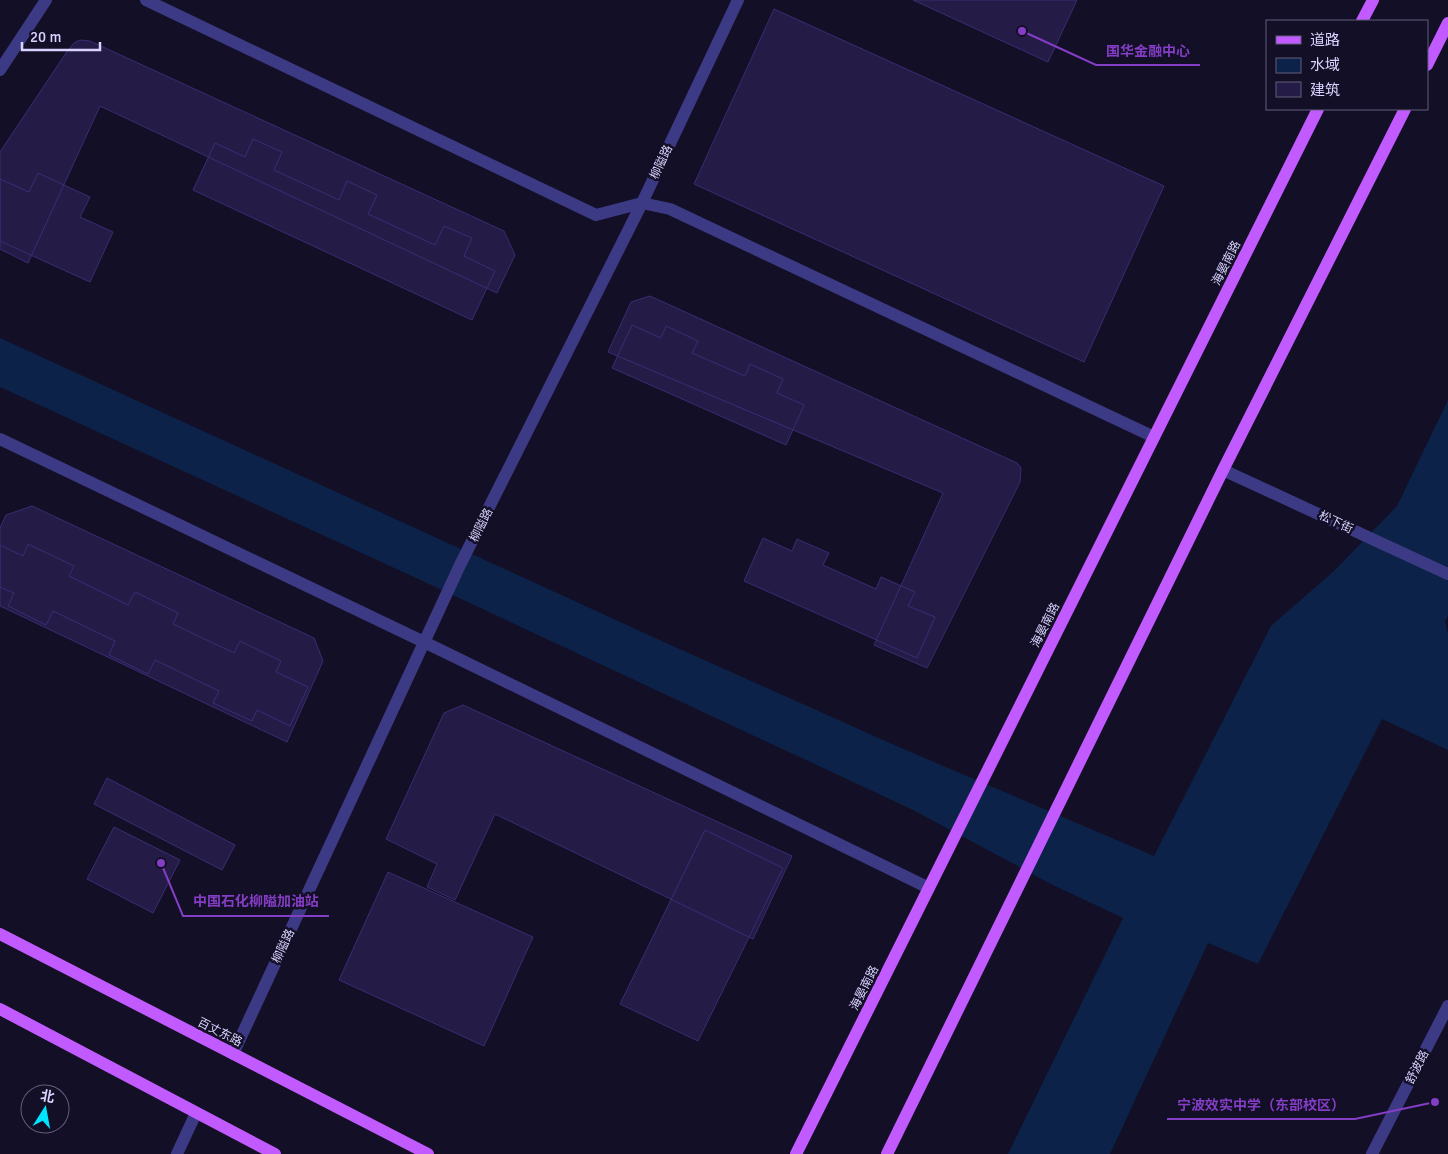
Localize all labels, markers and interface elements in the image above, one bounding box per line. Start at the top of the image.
scale bar [22,20,100,52]
legend [1266,20,1428,110]
text: 20 m [30,28,61,46]
text: 道路 [1310,31,1340,49]
callout: 国华金融中心 [1096,36,1200,65]
text: 国华金融中心 [1106,43,1190,60]
text: 水域 [1310,56,1340,74]
text: 建筑 [1310,81,1340,99]
street label: 柳隘路 [647,143,676,182]
street label: 海晏南路 [1209,238,1244,288]
street label: 柳隘路 [467,506,496,545]
street label: 松下街 [1316,508,1355,537]
street label: 海晏南路 [1028,600,1063,650]
callout: 中国石化柳隘加油站 [183,887,329,916]
text: 中国石化柳隘加油站 [193,893,319,910]
street label: 柳隘路 [269,927,298,966]
street label: 海晏南路 [847,963,882,1013]
street label: 百丈东路 [195,1015,245,1050]
street label: 舒波路 [1403,1048,1432,1087]
north arrow [20,1084,70,1134]
text: 北 [39,1087,56,1106]
callout: 宁波效实中学（东部校区） [1167,1090,1355,1119]
text: 宁波效实中学（东部校区） [1177,1097,1345,1114]

